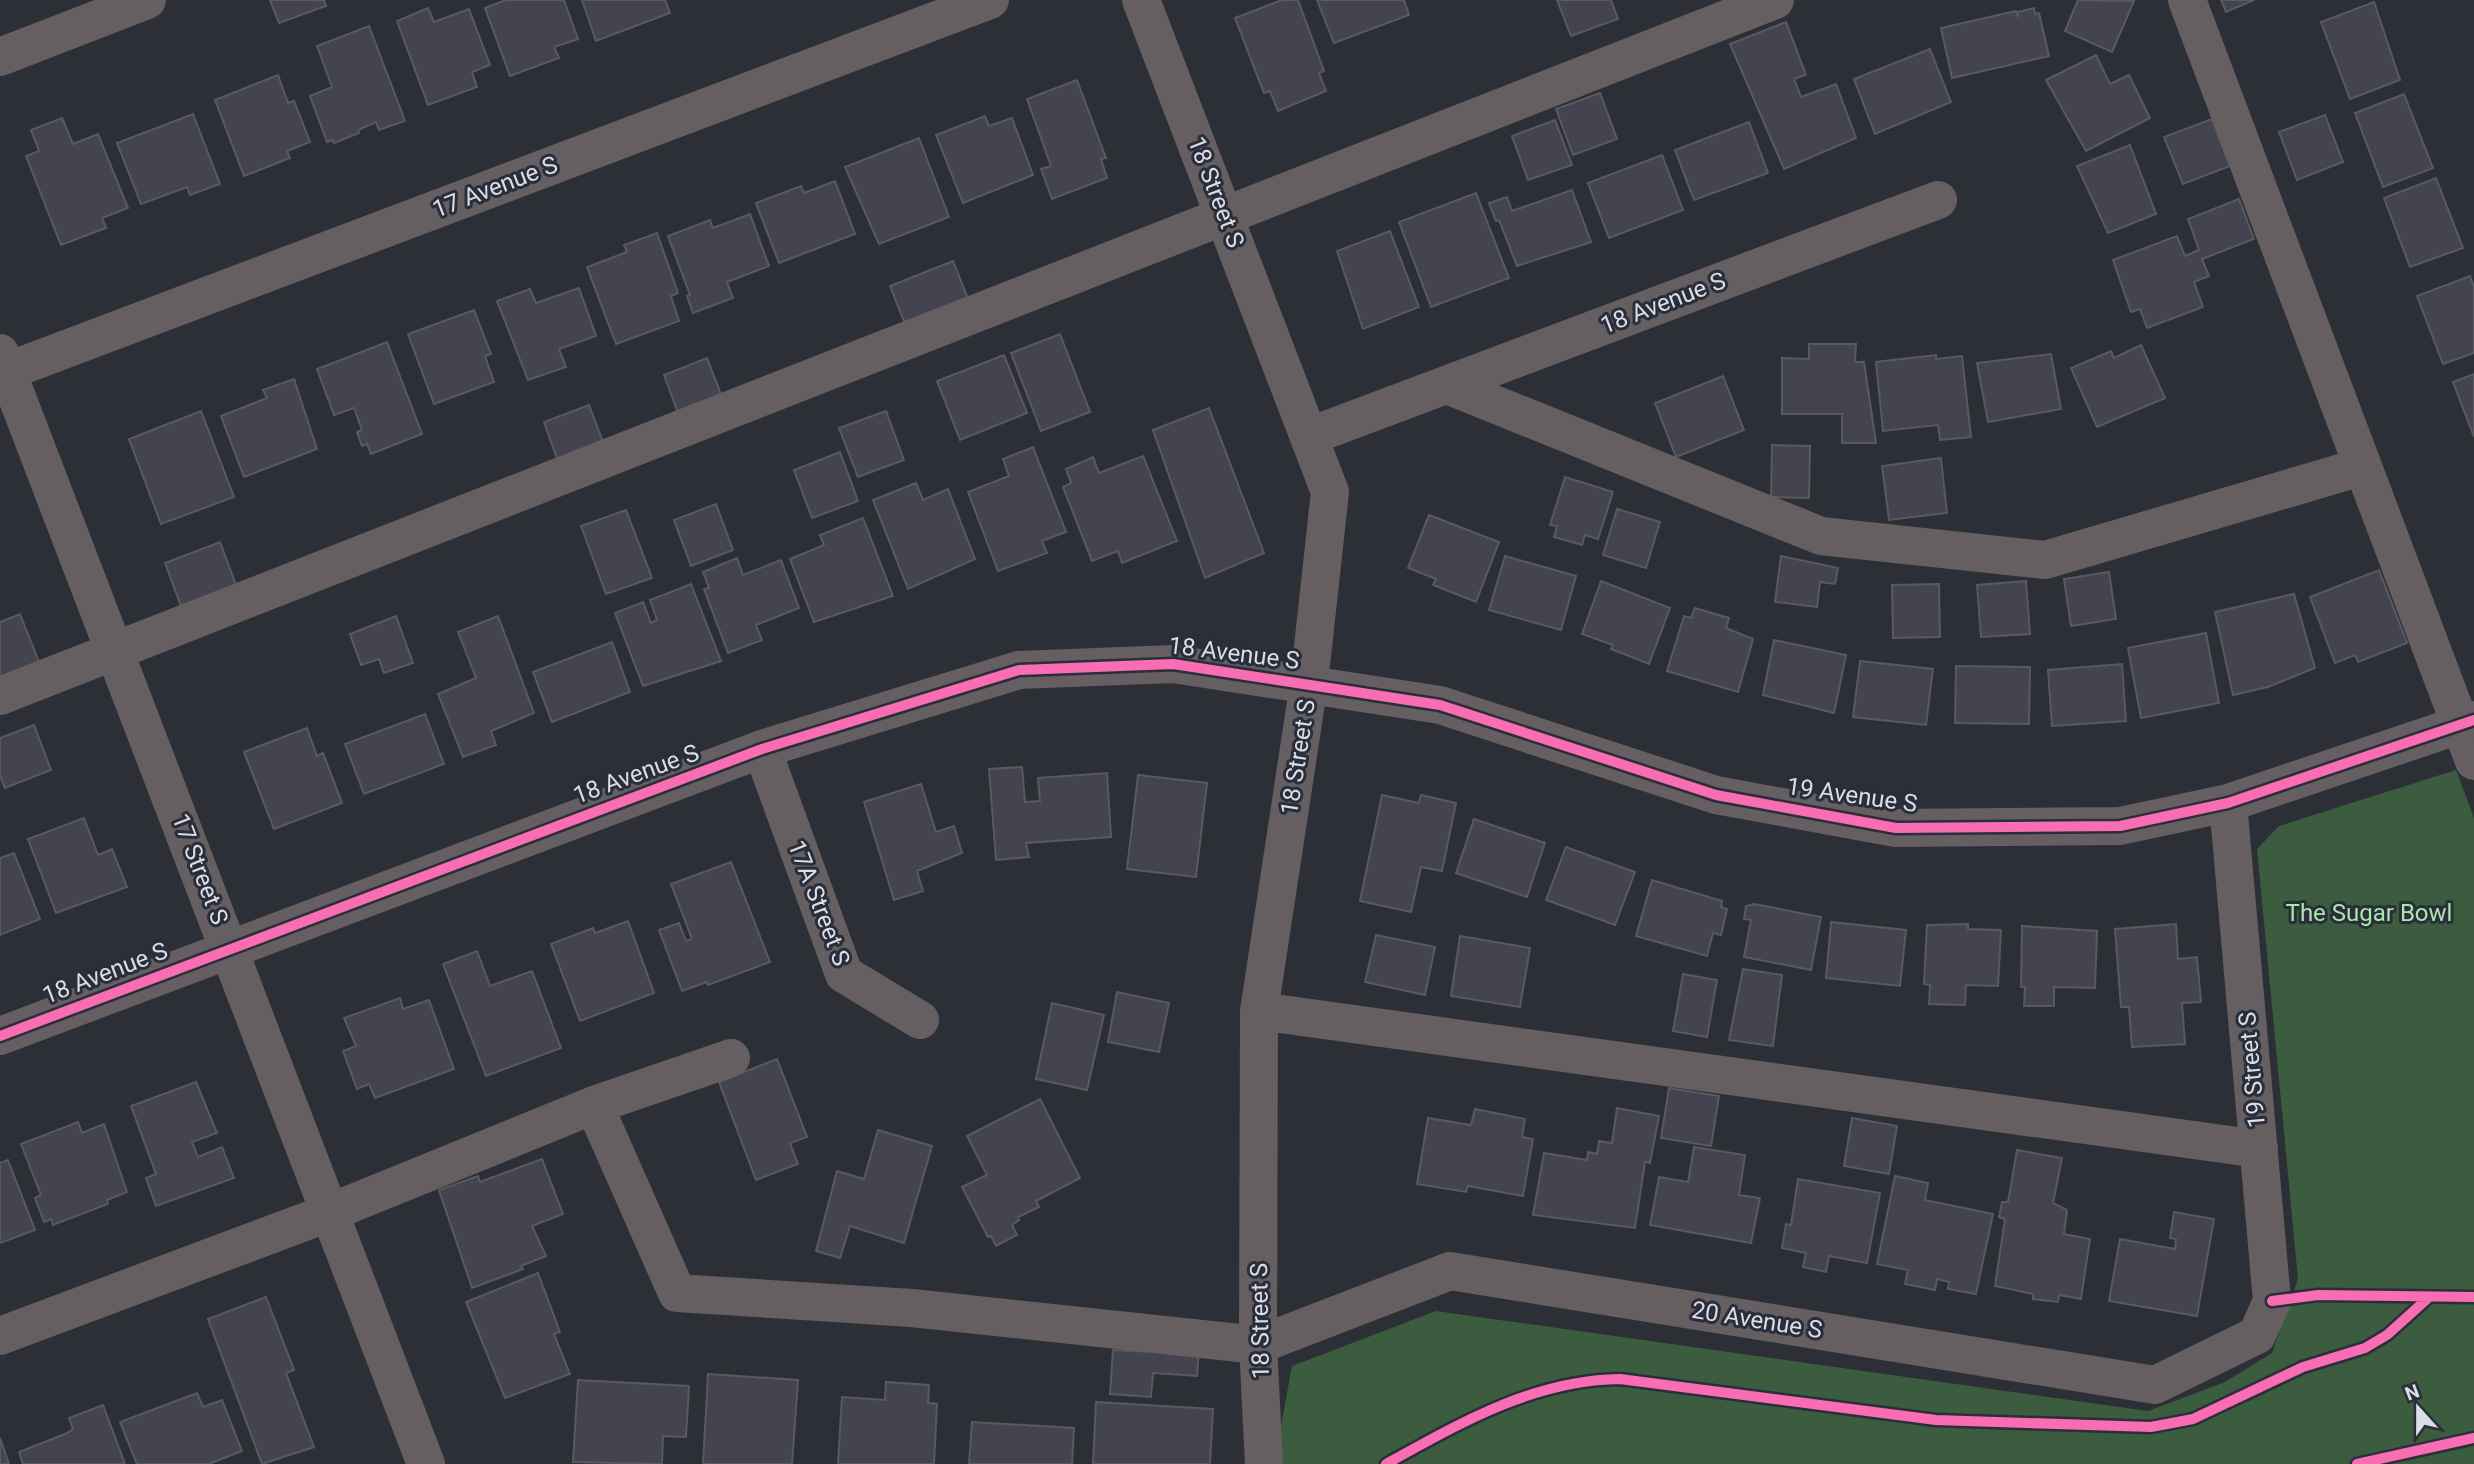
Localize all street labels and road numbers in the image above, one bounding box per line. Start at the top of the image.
street label: 18 Street S [1182,133,1250,251]
street label: 17 Avenue S [429,150,561,224]
street label: 18 Avenue S [1597,266,1729,340]
street label: 18 Avenue S [1167,631,1301,675]
street label: 18 Street S [1275,697,1321,817]
street label: 18 Avenue S [569,738,703,810]
street label: 19 Avenue S [1785,772,1919,818]
street label: 17 Street S [166,810,234,928]
street label: 17A Street S [782,836,856,970]
street label: 18 Avenue S [39,936,171,1010]
street label: 19 Street S [2233,1011,2271,1129]
street label: 18 Street S [1245,1263,1275,1379]
street label: 20 Avenue S [1690,1296,1824,1344]

